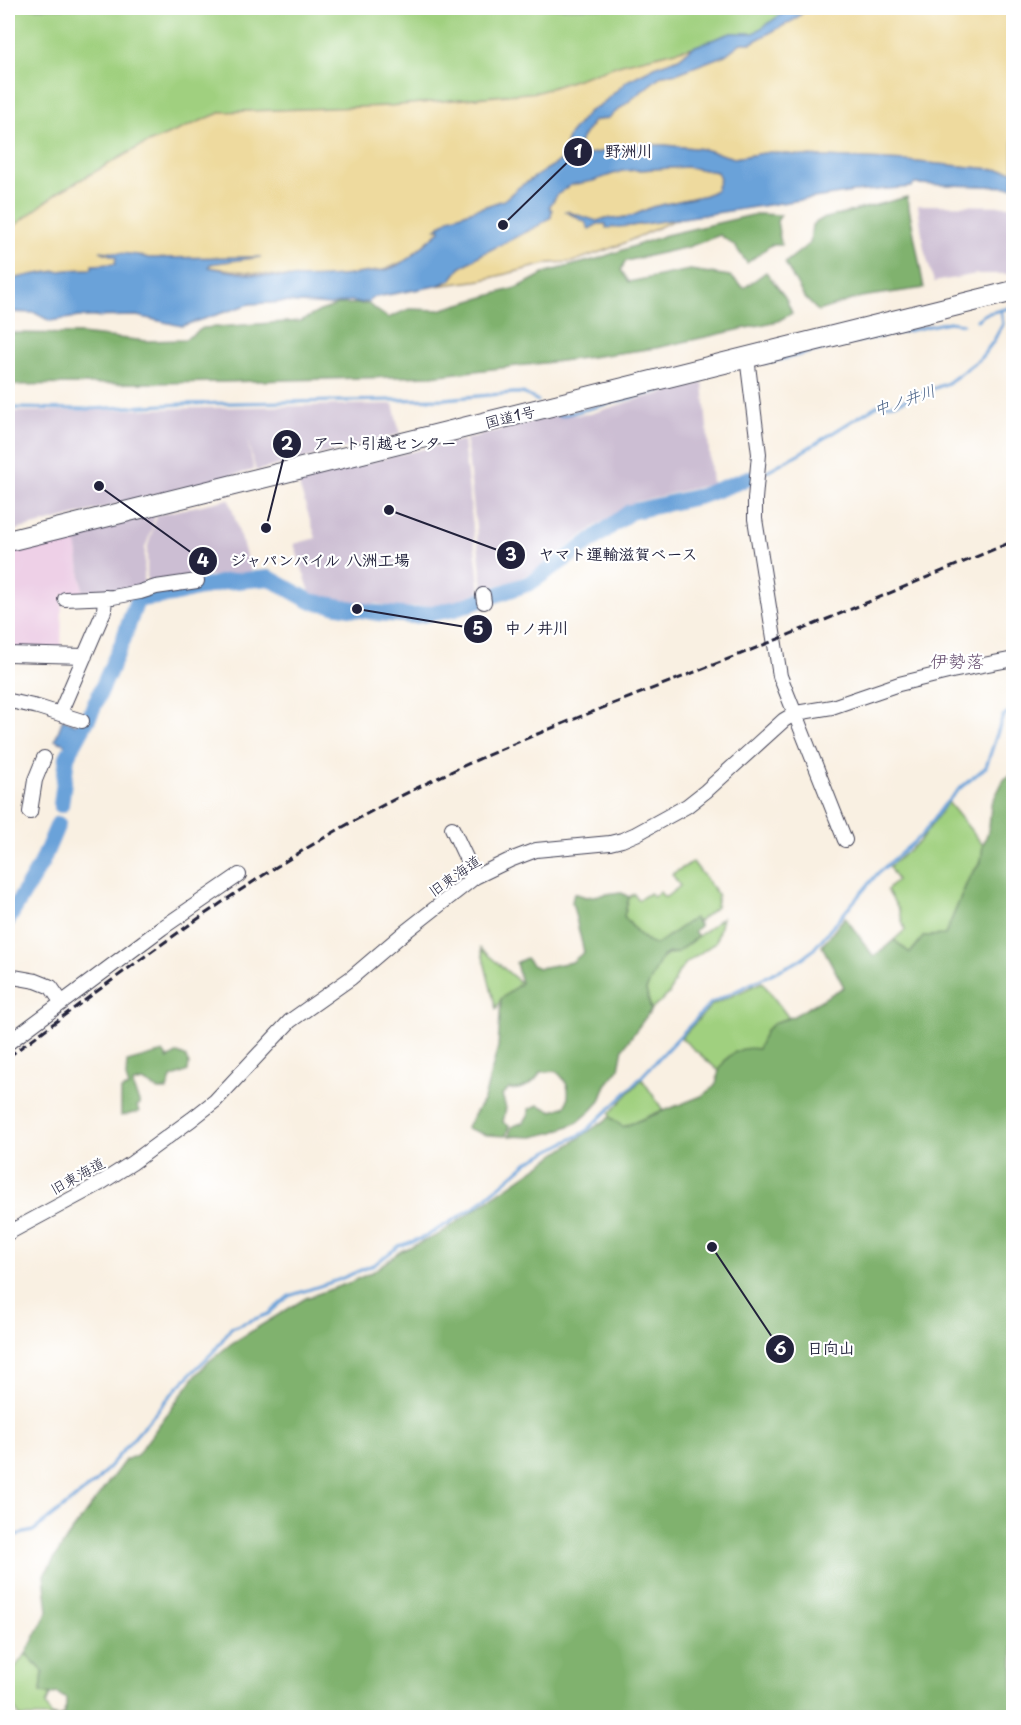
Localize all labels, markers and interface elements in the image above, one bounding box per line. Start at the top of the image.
callout: 野洲川 [563,135,665,169]
text: 1 [574,137,583,164]
text: 野洲川 [605,138,653,162]
water label: 中ノ井川 [870,377,938,421]
street label: 国道1号 [482,399,538,433]
callout: アート引越センター [272,427,469,461]
text: 2 [281,429,294,456]
text: アート引越センター [313,430,457,454]
callout: ヤマト運輸滋賀ベース [496,538,710,572]
text: 3 [505,540,517,567]
text: ヤマト運輸滋賀ベース [538,541,698,565]
callout: ジャパンパイル 八洲工場 [188,544,423,578]
text: 4 [197,546,209,573]
text: ジャパンパイル 八洲工場 [230,547,410,571]
callout: 中ノ井川 [463,612,581,646]
text: 5 [472,614,484,641]
text: 中ノ井川 [505,615,569,639]
district label: 伊勢落 [930,647,984,674]
street label: 旧東海道 [423,848,485,902]
street label: 旧東海道 [45,1150,109,1200]
callout: 日向山 [765,1332,867,1366]
text: 6 [774,1334,787,1361]
text: 日向山 [807,1335,855,1359]

